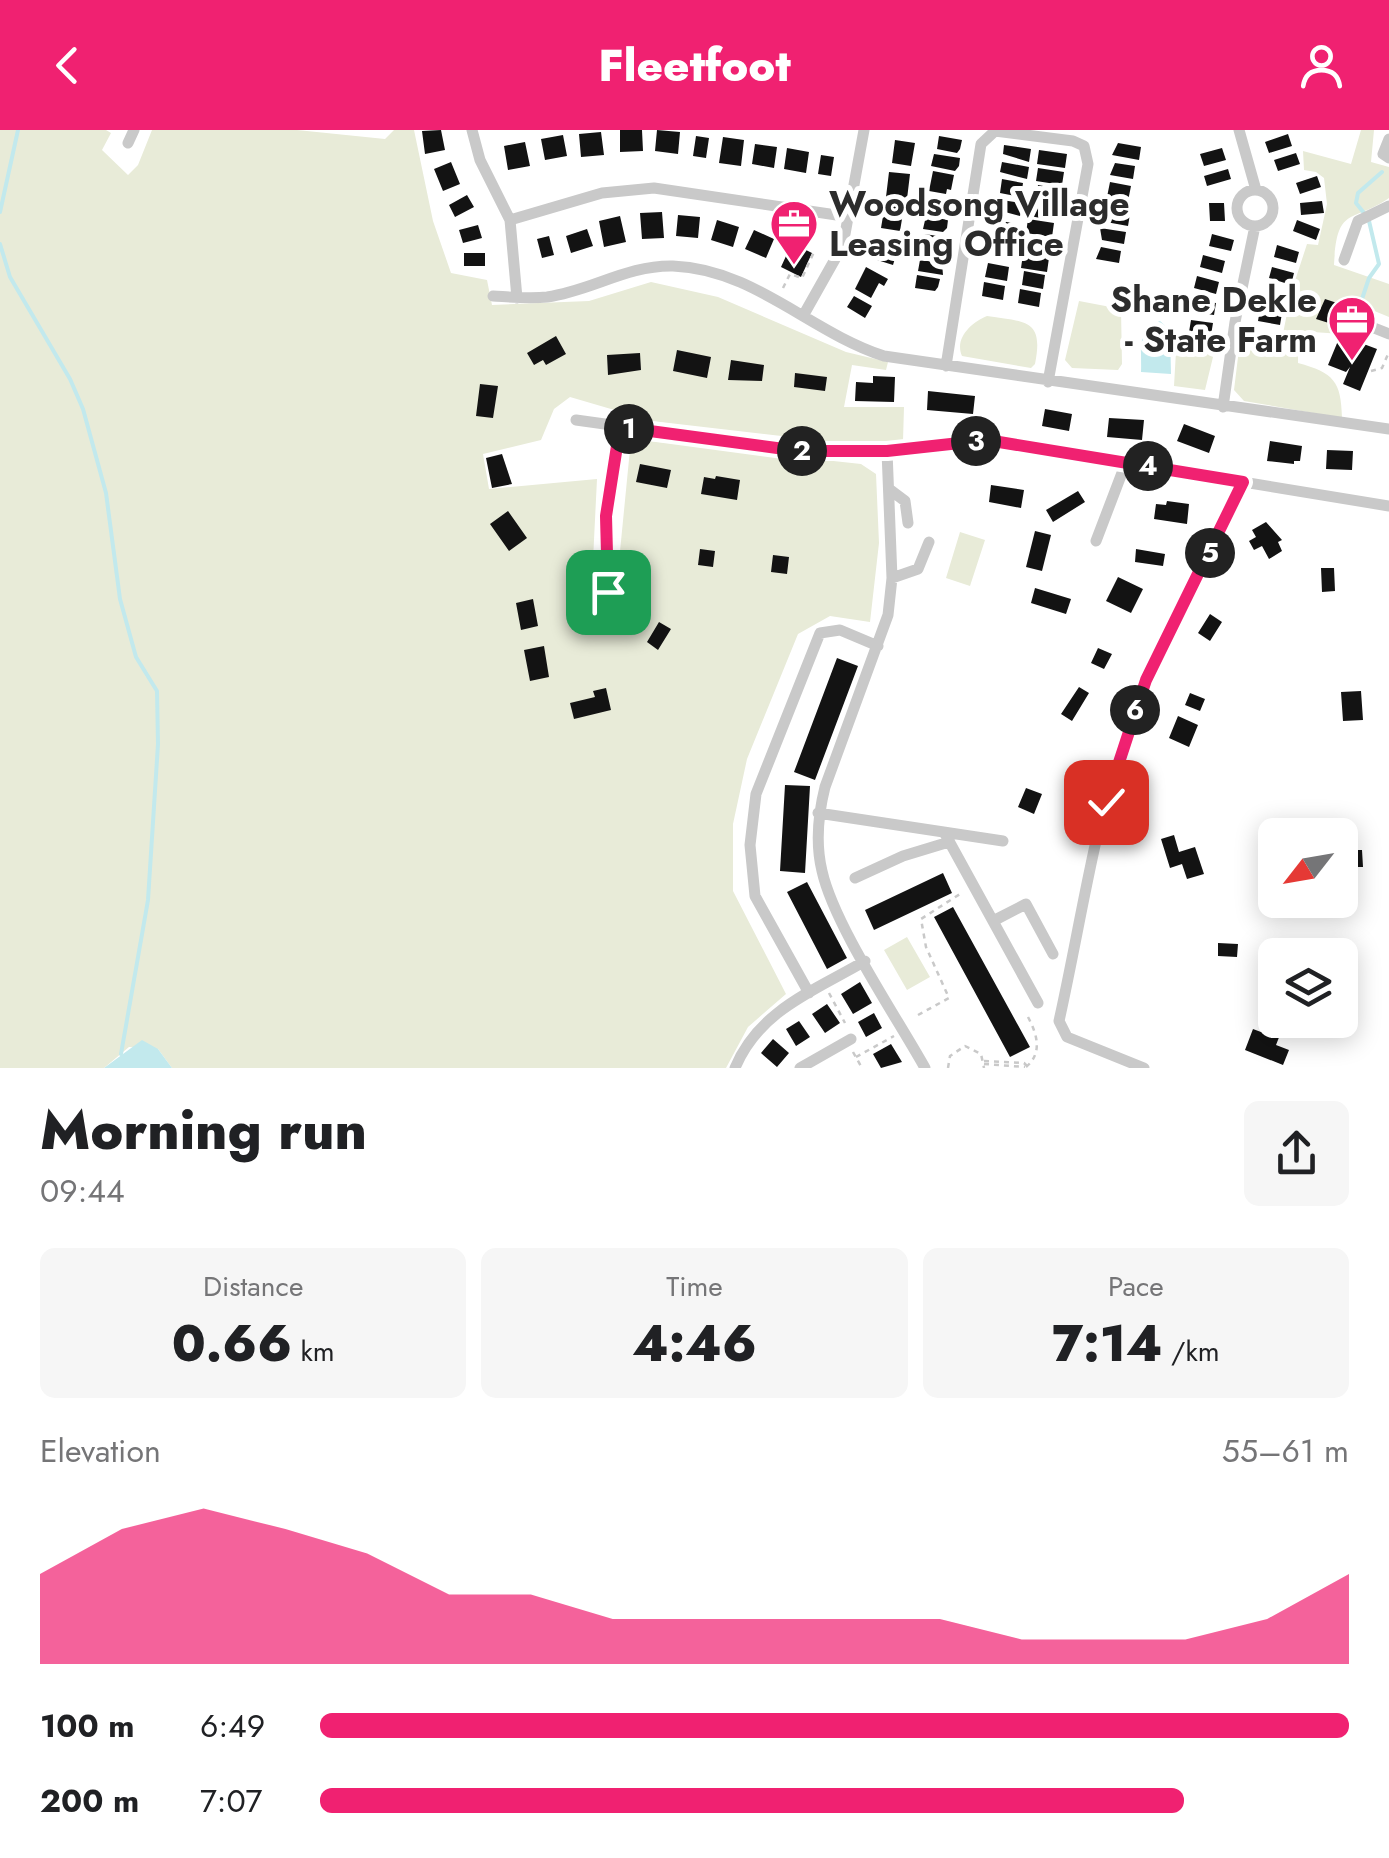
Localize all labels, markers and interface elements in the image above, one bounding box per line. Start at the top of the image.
text: Fleetfoot [598,33,791,98]
icon: back [40,38,95,93]
icon: person [1294,38,1349,93]
place label: Woodsong Village Leasing Office [829,179,1130,269]
office icon: Woodsong Village Leasing Office [768,198,820,266]
place label: Shane Dekle - State Farm [1110,275,1317,365]
office icon: Shane Dekle - State Farm [1326,294,1378,362]
pin: 1 [604,404,654,454]
text: 1 [622,408,636,449]
pin: 3 [951,416,1001,466]
text: 3 [967,420,985,461]
pin: 2 [777,426,827,476]
text: 2 [793,430,811,471]
pin: 4 [1123,441,1173,491]
text: 4 [1138,445,1158,486]
pin: 5 [1185,528,1235,578]
text: 5 [1201,532,1219,573]
pin [566,550,651,635]
icon: arrive [581,565,636,620]
pin: 6 [1110,685,1160,735]
text: 6 [1126,689,1144,730]
pin [1064,760,1149,845]
icon: check [1079,775,1134,830]
north arrow [1258,818,1358,918]
map controls [1258,818,1358,1038]
button: layers [1258,938,1358,1038]
text: Morning run [40,1090,367,1170]
button: share [1244,1101,1349,1206]
text: 09:44 [40,1168,125,1214]
text: Distance [203,1266,303,1307]
text: Time [666,1266,723,1307]
text: Pace [1108,1266,1164,1307]
text: 0.66 [172,1307,292,1380]
text: 4:46 [632,1307,757,1380]
text: 7:14 [1052,1307,1163,1380]
text: km [292,1331,335,1372]
text: /km [1163,1331,1220,1372]
text: Elevation [40,1428,161,1474]
text: 55–61 m [1222,1428,1349,1474]
text: 100 m [40,1703,135,1749]
text: 6:49 [200,1703,265,1749]
text: 200 m [40,1778,139,1824]
text: 7:07 [200,1778,262,1824]

